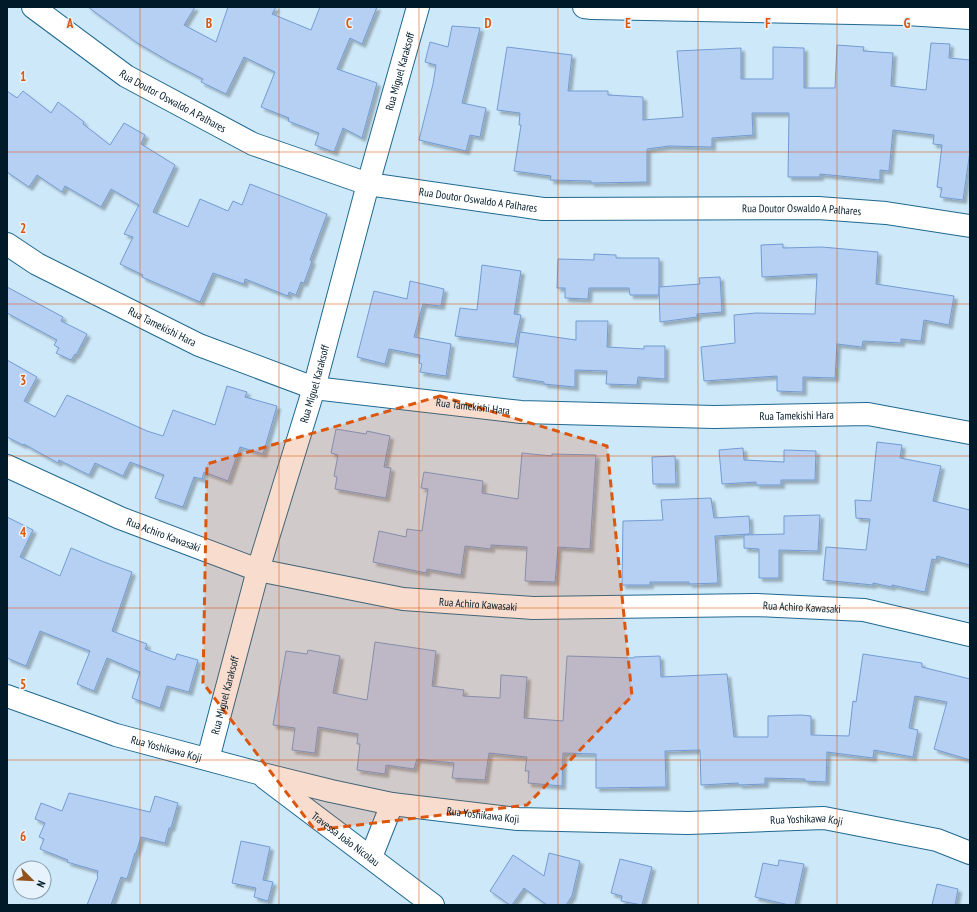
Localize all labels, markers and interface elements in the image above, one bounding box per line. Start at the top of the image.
text: A [66,15,74,32]
text: B [206,15,212,32]
text: C [346,15,352,32]
text: D [485,15,492,32]
text: E [625,15,631,32]
text: F [765,15,771,32]
text: G [904,15,911,32]
street label: Rua Miguel Karaksoff [382,30,418,112]
street label: Rua Doutor Oswaldo A Palhares [117,67,229,136]
text: 1 [20,68,26,85]
street label: Rua Doutor Oswaldo A Palhares [418,184,539,215]
street label: Rua Doutor Oswaldo A Palhares [742,201,862,218]
text: 2 [20,220,26,237]
street label: Rua Tamekishi Hara [126,304,199,349]
street label: Rua Miguel Karaksoff [297,342,332,425]
text: 3 [20,372,26,389]
street label: Rua Tamekishi Hara [435,395,511,418]
street label: Rua Tamekishi Hara [759,408,834,423]
street label: Rua Achiro Kawasaki [125,514,203,555]
text: 4 [20,524,27,541]
street label: Rua Achiro Kawasaki [439,595,518,614]
street label: Rua Achiro Kawasaki [763,598,841,616]
street label: Rua Miguel Karaksoff [208,653,242,736]
text: 5 [20,676,26,693]
street label: Rua Yoshikawa Koji [129,732,204,765]
street label: Rua Yoshikawa Koji [446,804,519,826]
street label: Travessa João Nicolau [309,809,383,869]
street label: Rua Yoshikawa Koji [770,811,844,829]
text: 6 [20,828,26,845]
north arrow [12,860,52,900]
text: N [34,879,49,890]

